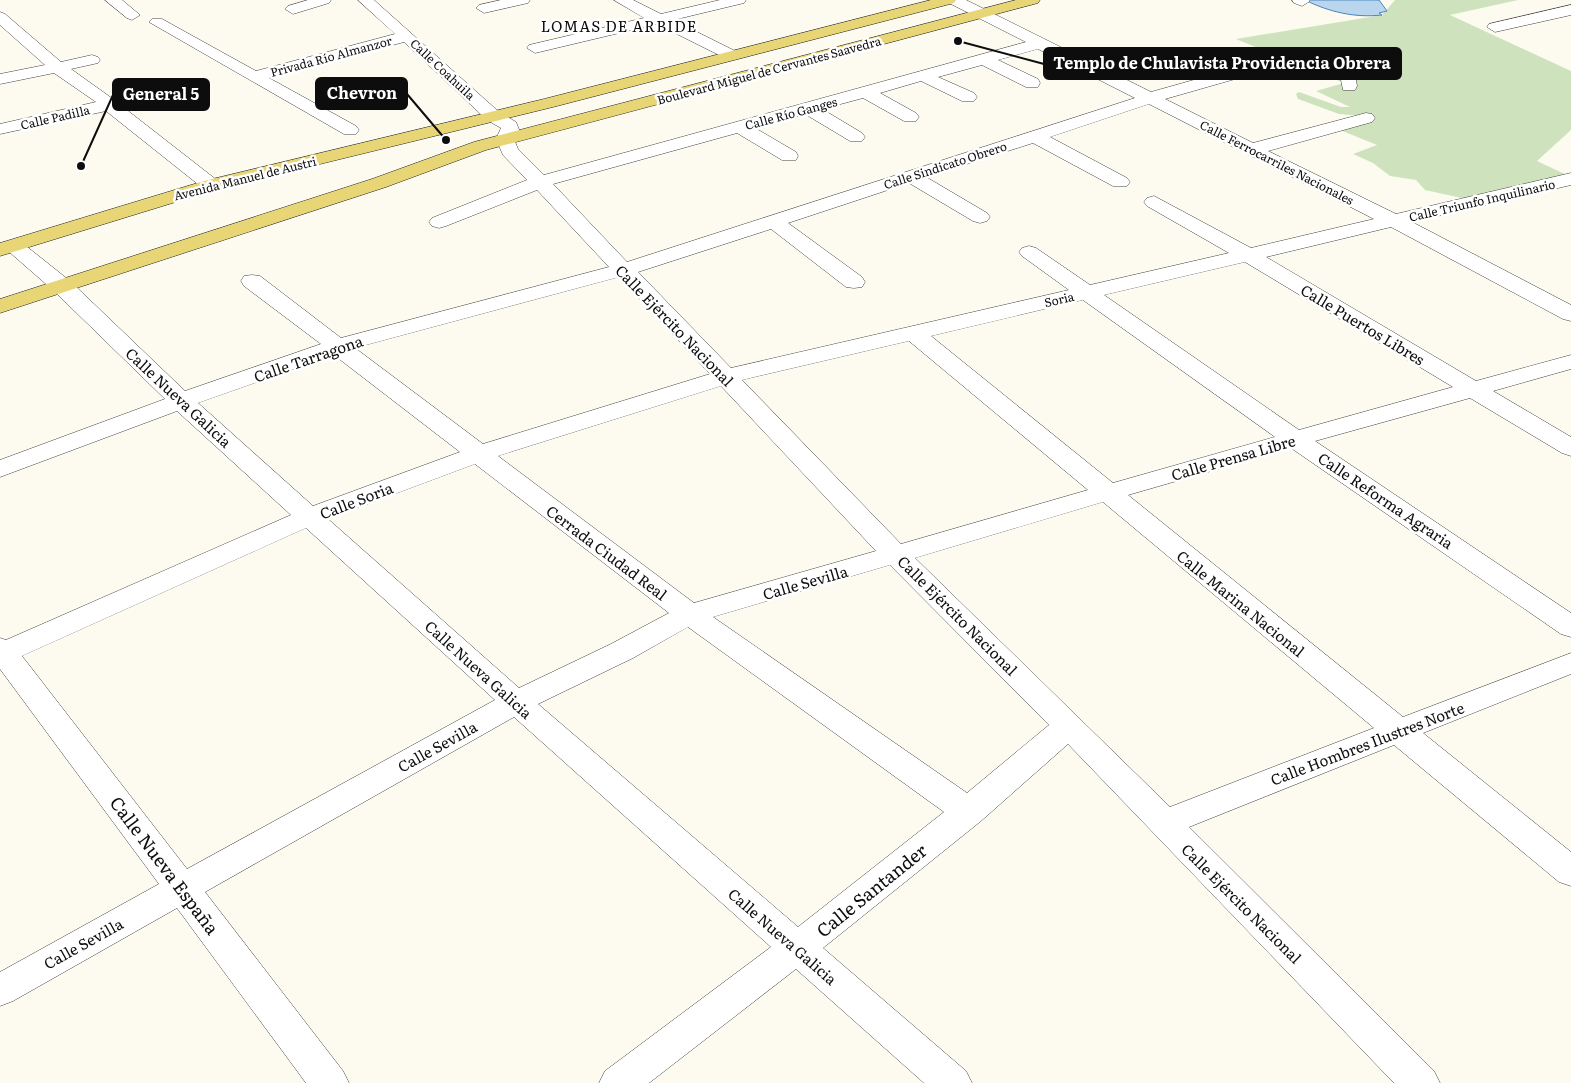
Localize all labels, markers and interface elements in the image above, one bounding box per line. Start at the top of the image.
district label: LOMAS DE ARBIDE [541,14,697,37]
street label: Privada Río Almanzor [268,31,394,81]
street label: Boulevard Miguel de Cervantes Saavedra [655,31,884,109]
street label: Calle Coahuila [407,34,480,104]
callout: Templo de Chulavista Providencia Obrera [1044,48,1401,79]
text: Templo de Chulavista Providencia Obrera [1053,50,1391,74]
callout: Chevron [316,78,407,109]
callout: General 5 [113,79,209,110]
text: Chevron [327,80,397,104]
text: General 5 [123,81,200,105]
street label: Calle Río Ganges [743,92,840,134]
street label: Calle Padilla [18,100,92,134]
street label: Calle Ferrocarriles Nacionales [1197,115,1358,209]
street label: Calle Sindicato Obrero [881,137,1009,193]
street label: Avenida Manuel de Austri [172,152,318,204]
street label: Calle Triunfo Inquilinario [1407,174,1557,226]
street label: Calle Ejército Nacional [611,259,739,391]
street label: Calle Puertos Libres [1297,278,1430,370]
street label: Soria [1042,287,1076,311]
street label: Calle Tarragona [250,328,367,387]
street label: Calle Nueva Galicia [121,342,238,453]
street label: Calle Prensa Libre [1168,428,1298,486]
street label: Calle Reforma Agraria [1314,446,1459,554]
street label: Calle Soria [316,475,397,525]
street label: Cerrada Ciudad Real [542,499,672,605]
street label: Calle Marina Nacional [1172,544,1310,662]
street label: Calle Ejército Nacional [893,550,1023,680]
street label: Calle Sevilla [760,559,851,605]
street label: Calle Nueva Galicia [420,614,539,724]
street label: Calle Hombres Ilustres Norte [1267,695,1467,791]
street label: Calle Sevilla [393,714,482,777]
street label: Calle Nueva España [104,790,226,940]
street label: Calle Santander [810,837,932,943]
street label: Calle Ejército Nacional [1177,838,1307,968]
street label: Calle Nueva Galicia [723,882,843,990]
street label: Calle Sevilla [39,911,128,974]

